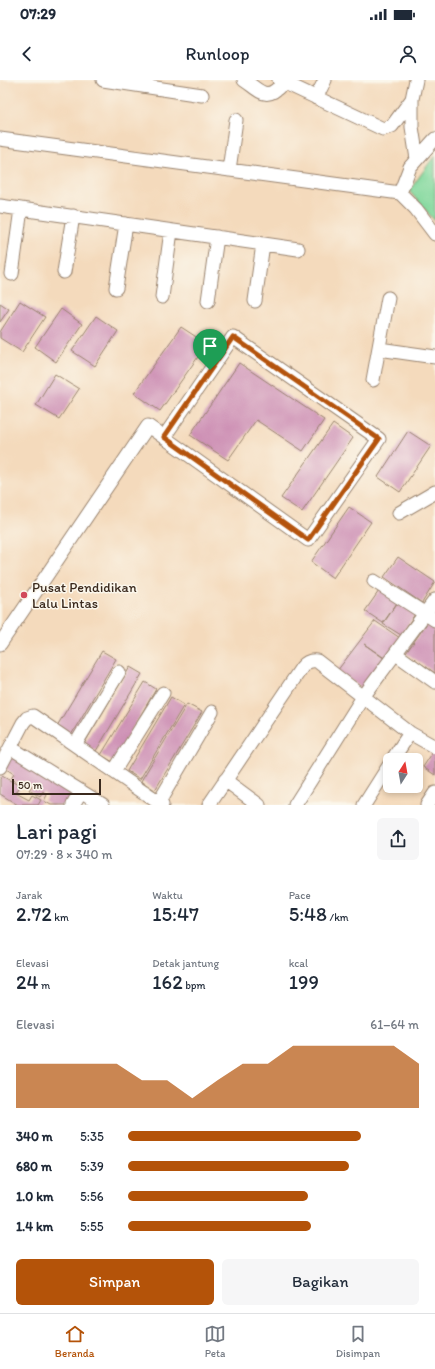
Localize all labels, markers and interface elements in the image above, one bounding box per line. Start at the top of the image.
text: 07:29 [20,5,56,23]
icon: back [16,43,38,65]
text: Runloop [186,43,249,65]
icon: person [397,43,419,65]
pin [193,329,227,370]
icon: arrive [199,335,221,357]
place label: Pusat Pendidikan Lalu Lintas [32,579,137,612]
marker: Pusat Pendidikan Lalu Lintas [19,590,29,600]
north arrow [383,753,423,793]
map controls [383,753,423,793]
scale bar [12,777,101,796]
text: 50 m [18,779,42,792]
text: Lari pagi [16,818,97,845]
button: share [377,818,419,860]
text: 07:29 · 8 × 340 m [16,847,112,862]
text: Jarak [16,889,42,902]
text: Waktu [152,889,183,902]
text: Pace [289,889,311,902]
text: 2.72 [16,902,52,926]
text: 15:47 [152,902,199,926]
text: 5:48 [289,902,327,926]
text: km [52,911,69,924]
text: /km [327,911,349,924]
text: Elevasi [16,957,49,970]
text: Detak jantung [152,957,219,970]
text: kcal [289,957,308,970]
text: 24 [16,970,39,994]
text: 162 [152,970,183,994]
text: 199 [289,970,319,994]
text: m [39,979,50,992]
text: bpm [183,979,206,992]
text: Elevasi [16,1017,55,1032]
text: 61–64 m [370,1017,419,1032]
text: 340 m [16,1129,53,1144]
text: 5:35 [80,1129,104,1144]
text: 680 m [16,1159,52,1174]
text: 5:39 [80,1159,104,1174]
text: 1.0 km [16,1189,53,1204]
text: 5:56 [80,1189,104,1204]
text: 1.4 km [16,1219,53,1234]
text: 5:55 [80,1219,104,1234]
button: Simpan [16,1259,214,1305]
button: Bagikan [222,1259,419,1305]
tab: Beranda [55,1323,95,1360]
tab: Peta [204,1323,226,1360]
tab: Disimpan [336,1323,380,1360]

